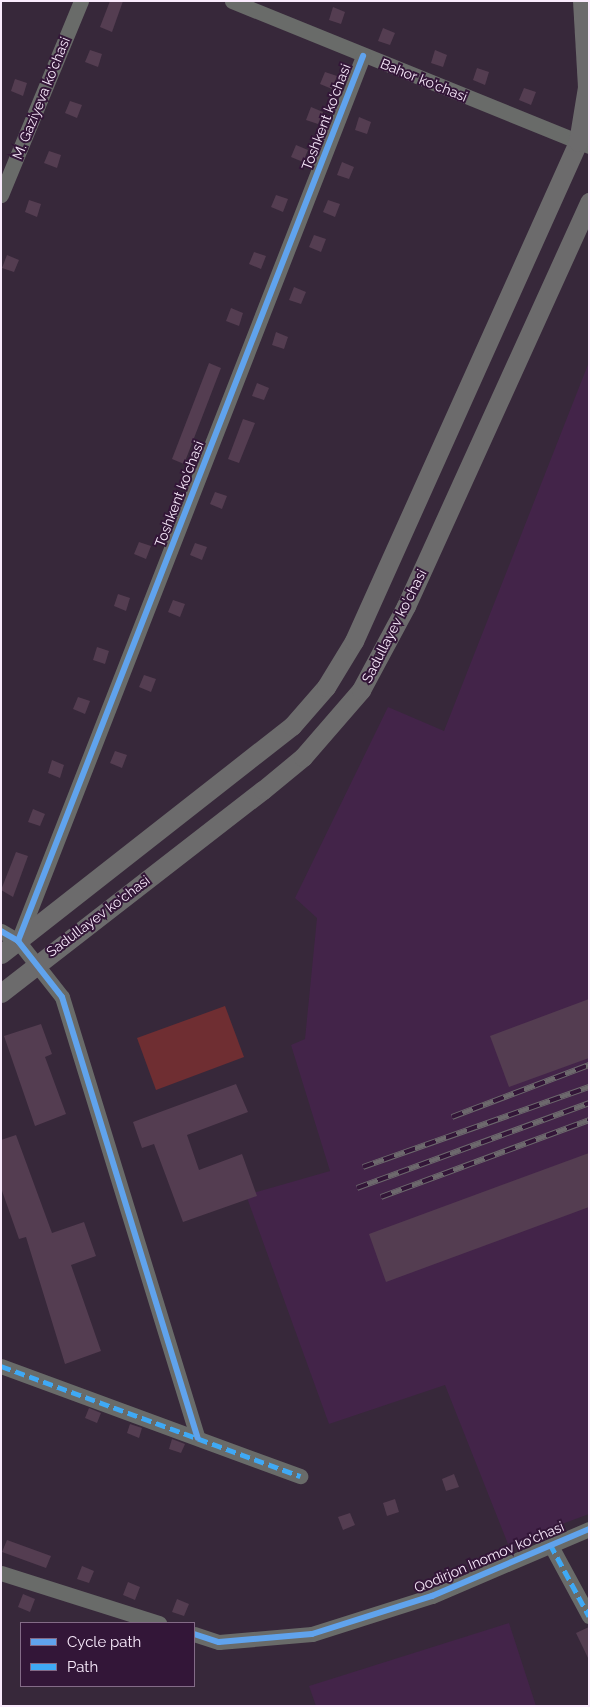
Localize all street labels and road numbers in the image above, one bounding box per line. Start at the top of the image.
street label: M. Gaziyeva ko'chasi [9,34,73,162]
street label: Bahor ko'chasi [378,55,470,105]
street label: Toshkent ko'chasi [298,61,354,173]
street label: Toshkent ko'chasi [151,438,207,550]
street label: Sadullayev ko'chasi [358,566,430,686]
street label: Sadullayev ko'chasi [43,872,153,960]
street label: Qodirjon Inomov ko'chasi [411,1518,567,1596]

